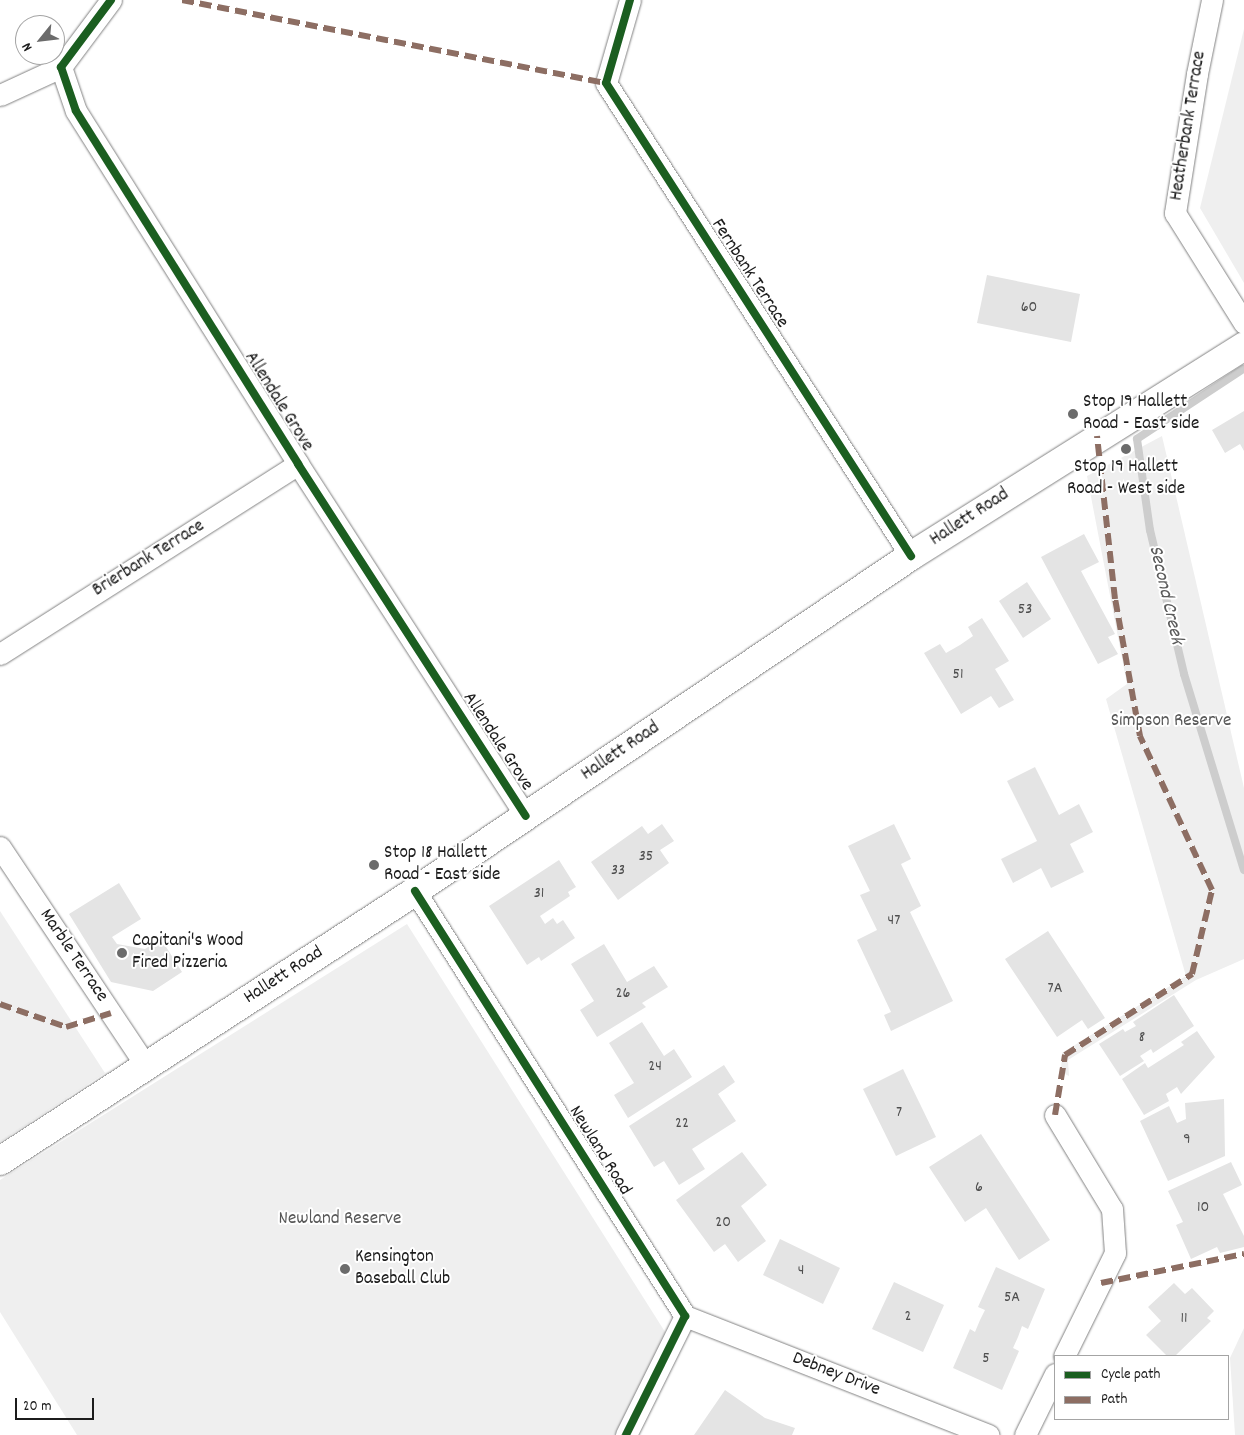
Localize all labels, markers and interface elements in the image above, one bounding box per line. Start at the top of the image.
north arrow [15,15,65,65]
text: N [17,39,38,55]
street label: Heatherbank Terrace [1166,50,1212,202]
street label: Fernbank Terrace [705,215,793,333]
house number: 60 [1021,298,1037,318]
street label: Allendale Grove [238,348,318,456]
place label: Stop 19 Hallett Road - East side [1083,392,1199,436]
marker: Stop 19 Hallett Road - East side [1067,408,1079,420]
marker: Stop 19 Hallett Road - West side [1120,443,1132,455]
place label: Stop 19 Hallett Road - West side [1067,457,1185,501]
street label: Hallett Road [926,484,1014,552]
street label: Brierbank Terrace [89,515,209,603]
water label: Second Creek [1142,543,1188,647]
house number: 53 [1018,600,1032,620]
house number: 51 [953,665,963,685]
street label: Allendale Grove [457,688,537,796]
park label: Simpson Reserve [1111,711,1231,733]
street label: Hallett Road [577,717,665,787]
place label: Stop 18 Hallett Road - East side [384,843,500,887]
house number: 35 [639,847,653,867]
marker: Stop 18 Hallett Road - East side [368,859,380,871]
house number: 33 [611,861,625,881]
house number: 31 [534,884,544,904]
street label: Marble Terrace [33,905,113,1007]
house number: 47 [888,911,900,931]
place label: Capitani's Wood Fired Pizzeria [132,931,244,975]
street label: Hallett Road [240,942,328,1010]
marker: Capitani's Wood Fired Pizzeria [116,947,128,959]
house number: 7A [1048,979,1062,999]
house number: 26 [616,984,630,1004]
house number: 8 [1139,1028,1145,1048]
house number: 24 [648,1057,662,1077]
street label: Newland Road [563,1102,635,1200]
house number: 7 [896,1103,902,1123]
house number: 22 [675,1114,689,1134]
house number: 9 [1183,1130,1191,1150]
house number: 6 [975,1178,983,1198]
house number: 10 [1197,1198,1209,1218]
park label: Newland Reserve [279,1209,401,1231]
house number: 20 [715,1213,731,1233]
place label: Kensington Baseball Club [355,1247,450,1291]
house number: 4 [798,1261,804,1281]
marker: Kensington Baseball Club [339,1263,351,1275]
house number: 5A [1004,1288,1020,1308]
house number: 2 [905,1307,911,1327]
house number: 11 [1180,1309,1188,1329]
street label: Debney Drive [789,1348,883,1402]
house number: 5 [982,1349,990,1369]
legend [1054,1355,1229,1420]
text: Cycle path [1101,1364,1160,1386]
scale bar [18,1388,96,1420]
text: Path [1101,1389,1127,1411]
text: 20 m [23,1396,51,1418]

